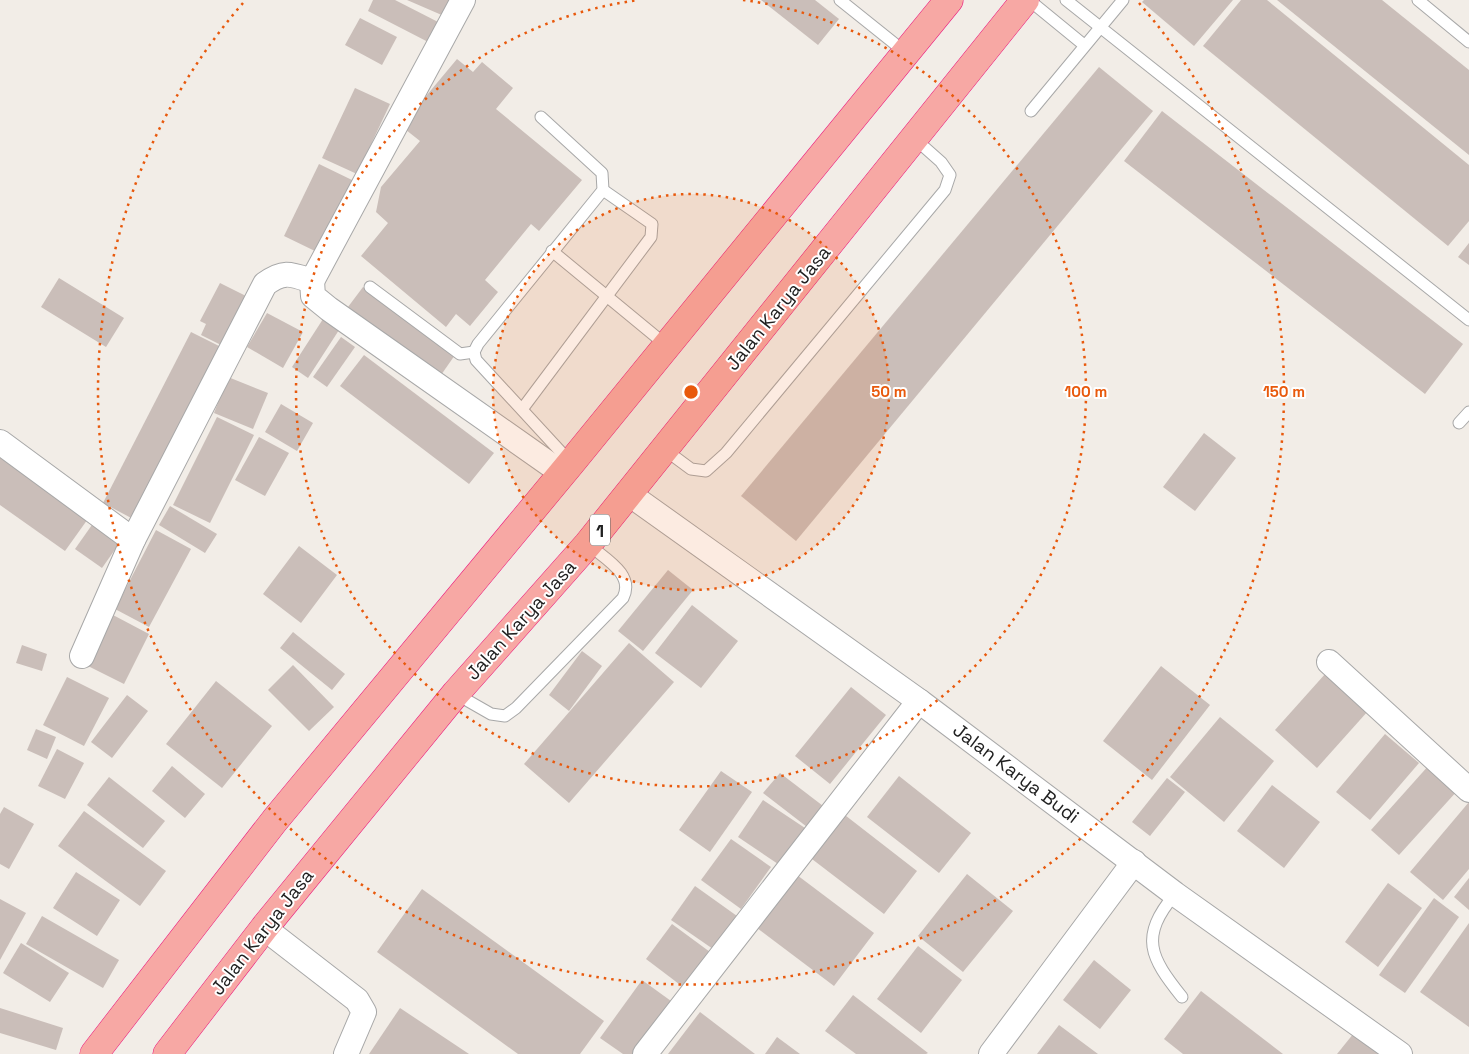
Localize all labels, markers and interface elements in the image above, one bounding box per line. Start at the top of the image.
street label: Jalan Karya Jasa [720,240,836,376]
text: 50 m [871,382,907,401]
text: 100 m [1065,382,1107,401]
text: 150 m [1263,382,1305,401]
centre of rings [682,383,700,401]
road number: 1 [590,514,610,546]
street label: Jalan Karya Jasa [460,555,582,685]
street label: Jalan Karya Budi [948,717,1084,829]
street label: Jalan Karya Jasa [205,864,319,1000]

